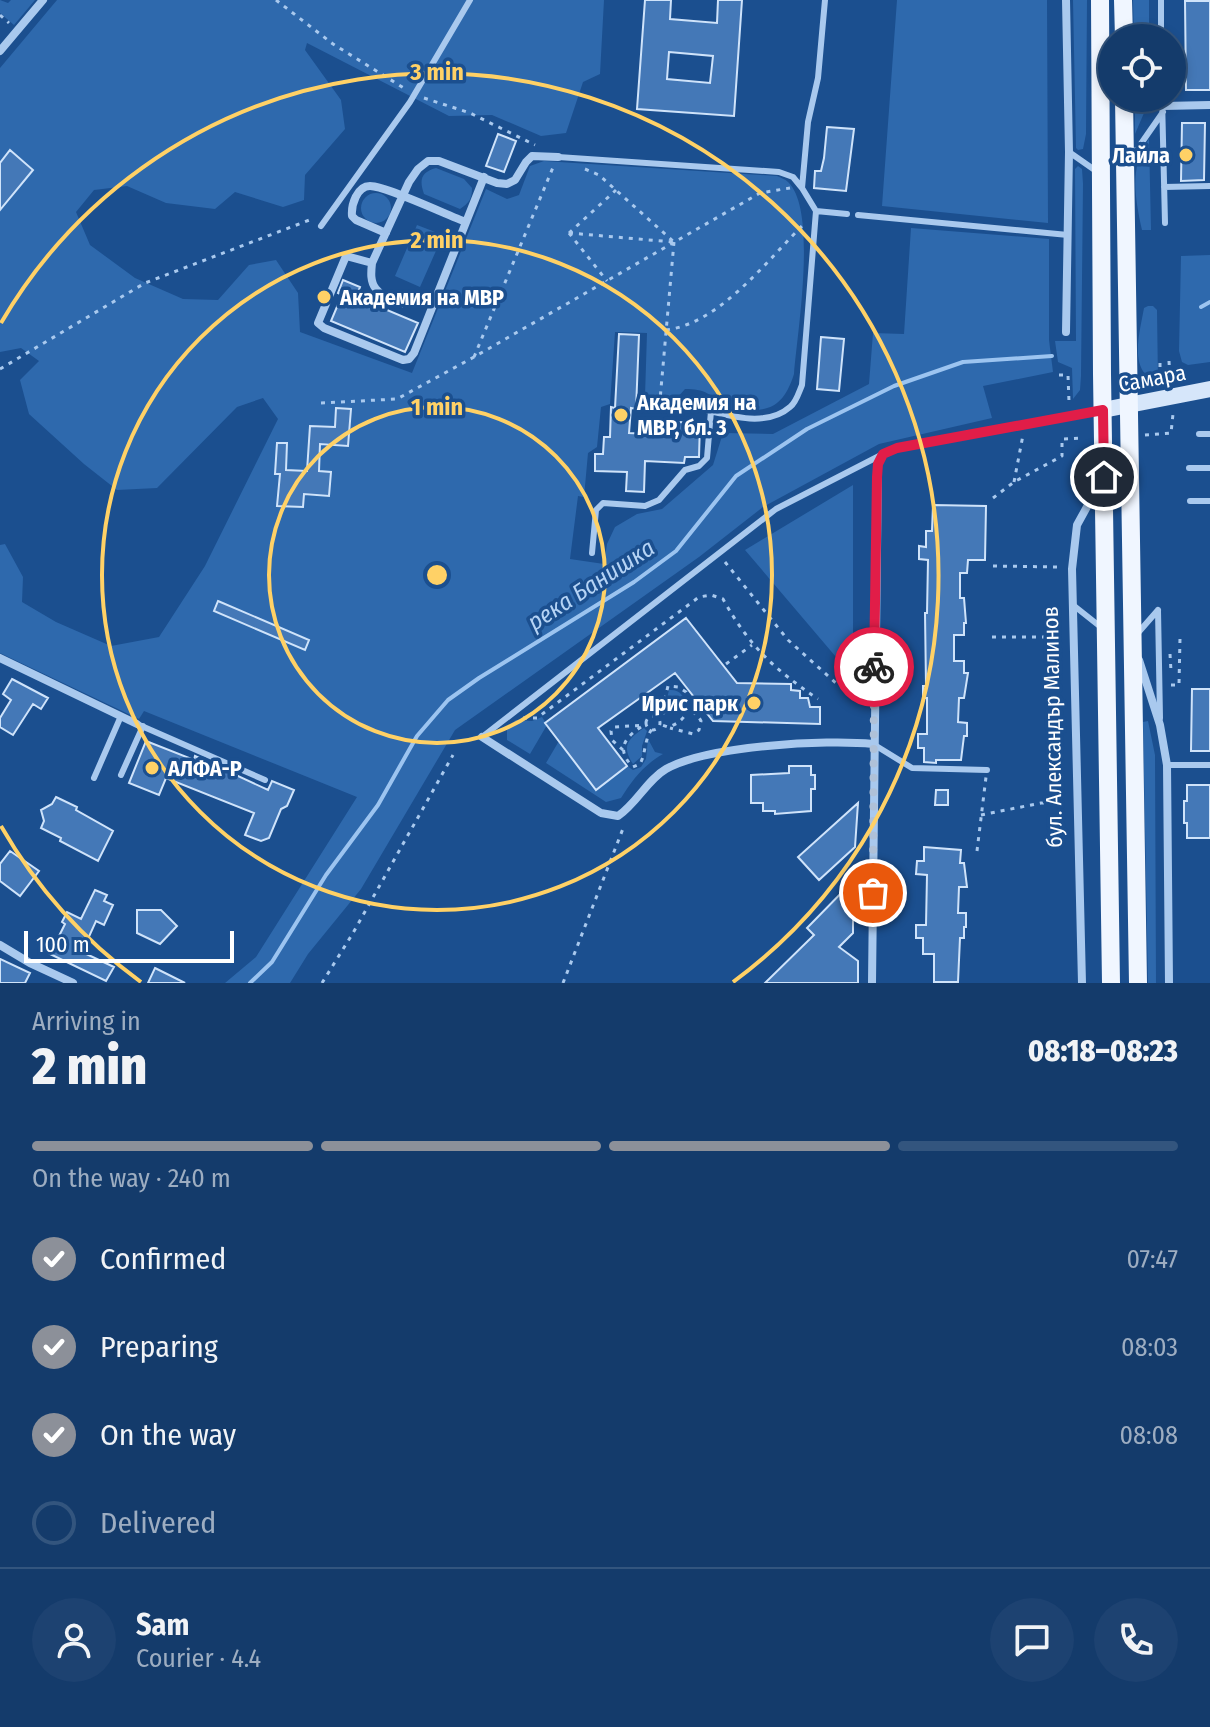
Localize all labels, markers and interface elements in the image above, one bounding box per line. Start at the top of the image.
map controls [1098,24,1186,112]
button: locate [1098,24,1186,112]
text: 3 min [409,58,464,86]
place label: Лайла [1112,142,1170,169]
marker: Лайла [1177,146,1195,164]
text: 2 min [409,226,464,254]
place label: Академия на МВР [339,284,504,311]
marker: Академия на МВР [315,288,333,306]
street label: Самара [1116,359,1188,398]
place label: Академия на МВР, бл. 3 [636,389,756,441]
text: 1 min [411,393,463,421]
marker: Академия на МВР, бл. 3 [612,406,630,424]
pin [1070,443,1138,511]
icon: home [1082,455,1126,499]
water label: река Банишка [522,534,660,636]
centre of rings [423,561,451,589]
street label: бул. Александър Малинов [1037,606,1068,848]
courier [834,627,914,707]
icon: bike [852,645,896,689]
place label: Ирис парк [641,690,739,717]
marker: Ирис парк [745,694,763,712]
place label: АЛФА-Р [167,755,242,782]
marker: АЛФА-Р [143,759,161,777]
pin [839,859,907,927]
icon: bag [851,871,895,915]
scale bar [24,927,234,963]
text: 100 m [36,931,90,958]
text: Arriving in [32,1006,141,1037]
text: 08:18–08:23 [1028,1033,1178,1069]
text: 2 min [32,1035,147,1098]
text: On the way · 240 m [32,1163,231,1194]
icon: check [32,1237,76,1281]
text: Confirmed [100,1241,226,1277]
text: 07:47 [1126,1244,1178,1275]
icon: check [32,1325,76,1369]
text: Preparing [100,1329,218,1365]
text: 08:03 [1121,1332,1178,1363]
icon: check [32,1413,76,1457]
text: On the way [100,1417,236,1453]
text: 08:08 [1119,1420,1178,1451]
text: Delivered [100,1505,216,1541]
button: person [32,1598,116,1682]
button: chat [990,1598,1074,1682]
button: phone [1094,1598,1178,1682]
text: Sam [136,1607,189,1643]
text: Courier · 4.4 [136,1643,261,1674]

